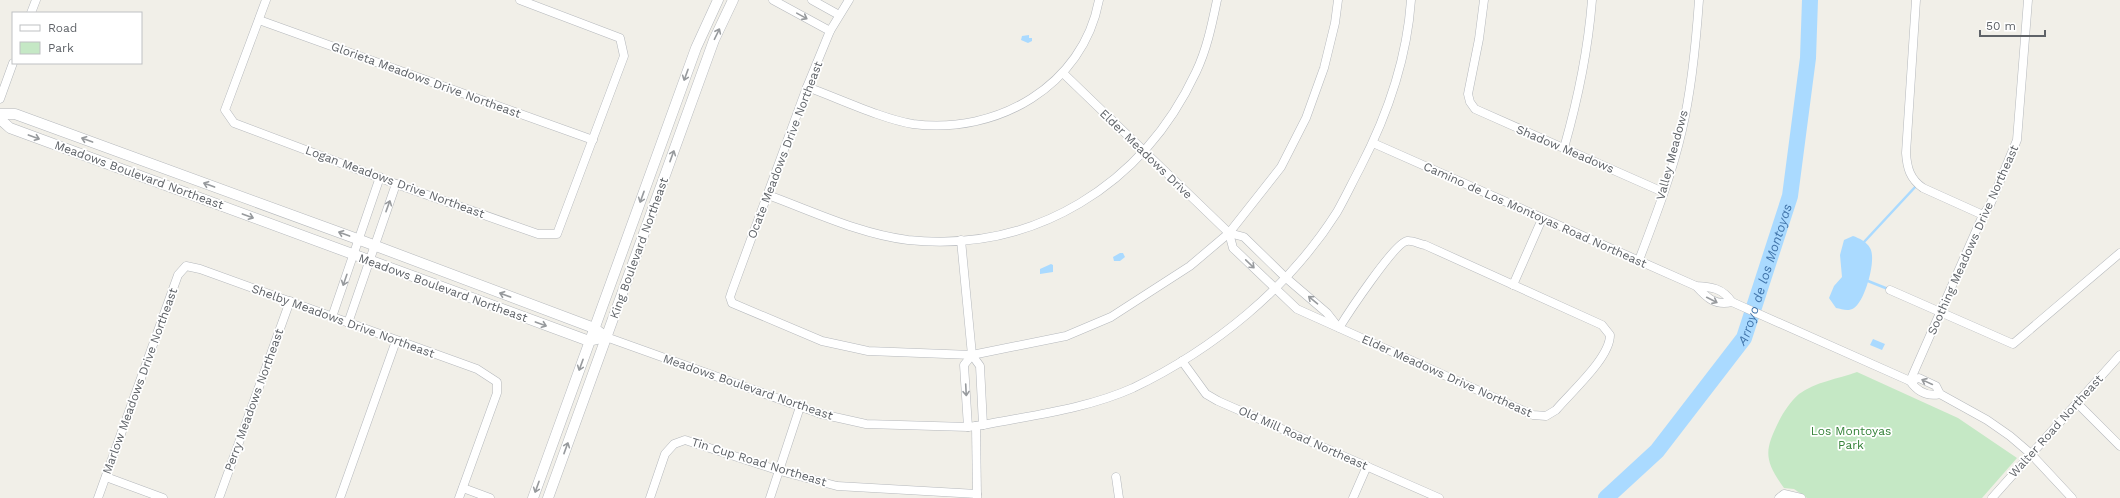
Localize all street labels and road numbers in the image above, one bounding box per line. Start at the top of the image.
street label: Glorieta Meadows Drive Northeast [329,39,523,121]
street label: Ocate Meadows Drive Northeast [745,59,825,241]
street label: Elder Meadows Drive [1097,106,1195,202]
street label: Valley Meadows [1653,109,1691,201]
street label: Shadow Meadows [1514,122,1616,176]
street label: Meadows Boulevard Northeast [53,138,225,212]
street label: Logan Meadows Drive Northeast [304,143,486,221]
street label: Soothing Meadows Drive Northeast [1925,143,2021,337]
street label: Camino de Los Montoyas Road Northeast [1421,159,1649,271]
street label: King Boulevard Northeast [607,176,671,320]
street label: Meadows Boulevard Northeast [357,251,529,325]
street label: Shelby Meadows Drive Northeast [250,281,436,361]
street label: Marlow Meadows Drive Northeast [100,286,180,476]
street label: Perry Meadows Northeast [222,327,286,473]
street label: Elder Meadows Drive Northeast [1360,332,1534,420]
street label: Meadows Boulevard Northeast [661,351,835,423]
street label: Walter Road Northeast [2006,372,2106,480]
street label: Old Mill Road Northeast [1236,403,1370,473]
street label: Tin Cup Road Northeast [690,435,828,489]

